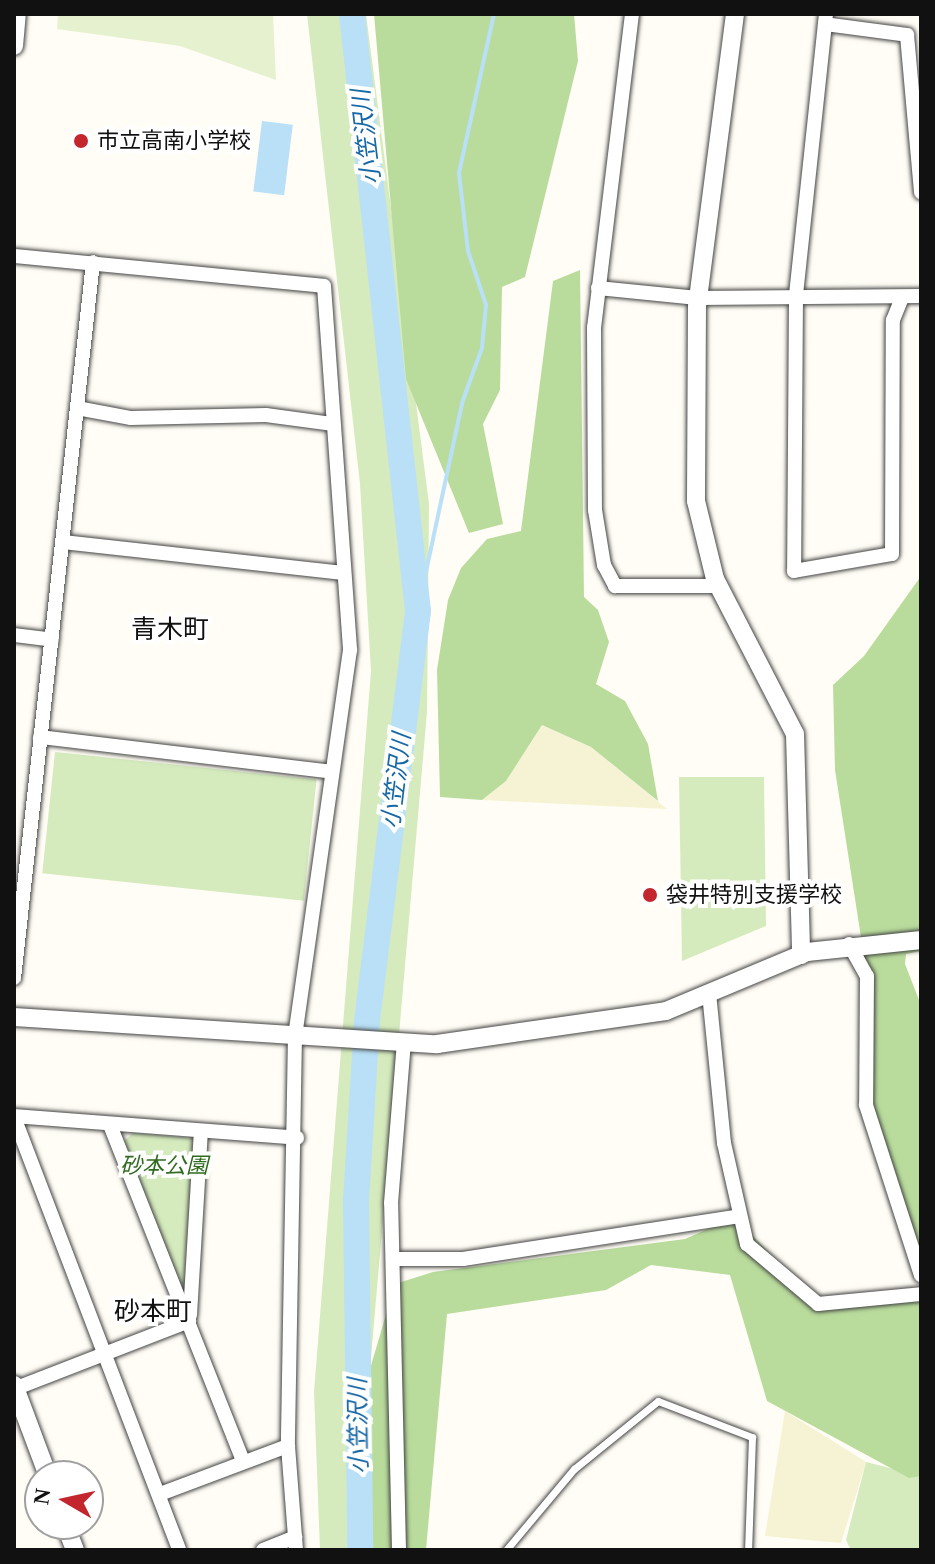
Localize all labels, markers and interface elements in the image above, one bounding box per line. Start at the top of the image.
water label: 小笠沢川 [347,88,387,186]
place label: 市立高南小学校 [97,128,251,154]
marker: 市立高南小学校 [72,132,90,150]
district label: 青木町 [131,614,209,646]
water label: 小笠沢川 [377,732,417,830]
place label: 袋井特別支援学校 [666,882,842,908]
marker: 袋井特別支援学校 [641,886,659,904]
park label: 砂本公園 [120,1153,208,1179]
district label: 砂本町 [114,1296,192,1328]
water label: 小笠沢川 [344,1378,374,1474]
north arrow [24,1460,104,1540]
text: N [28,1487,55,1506]

